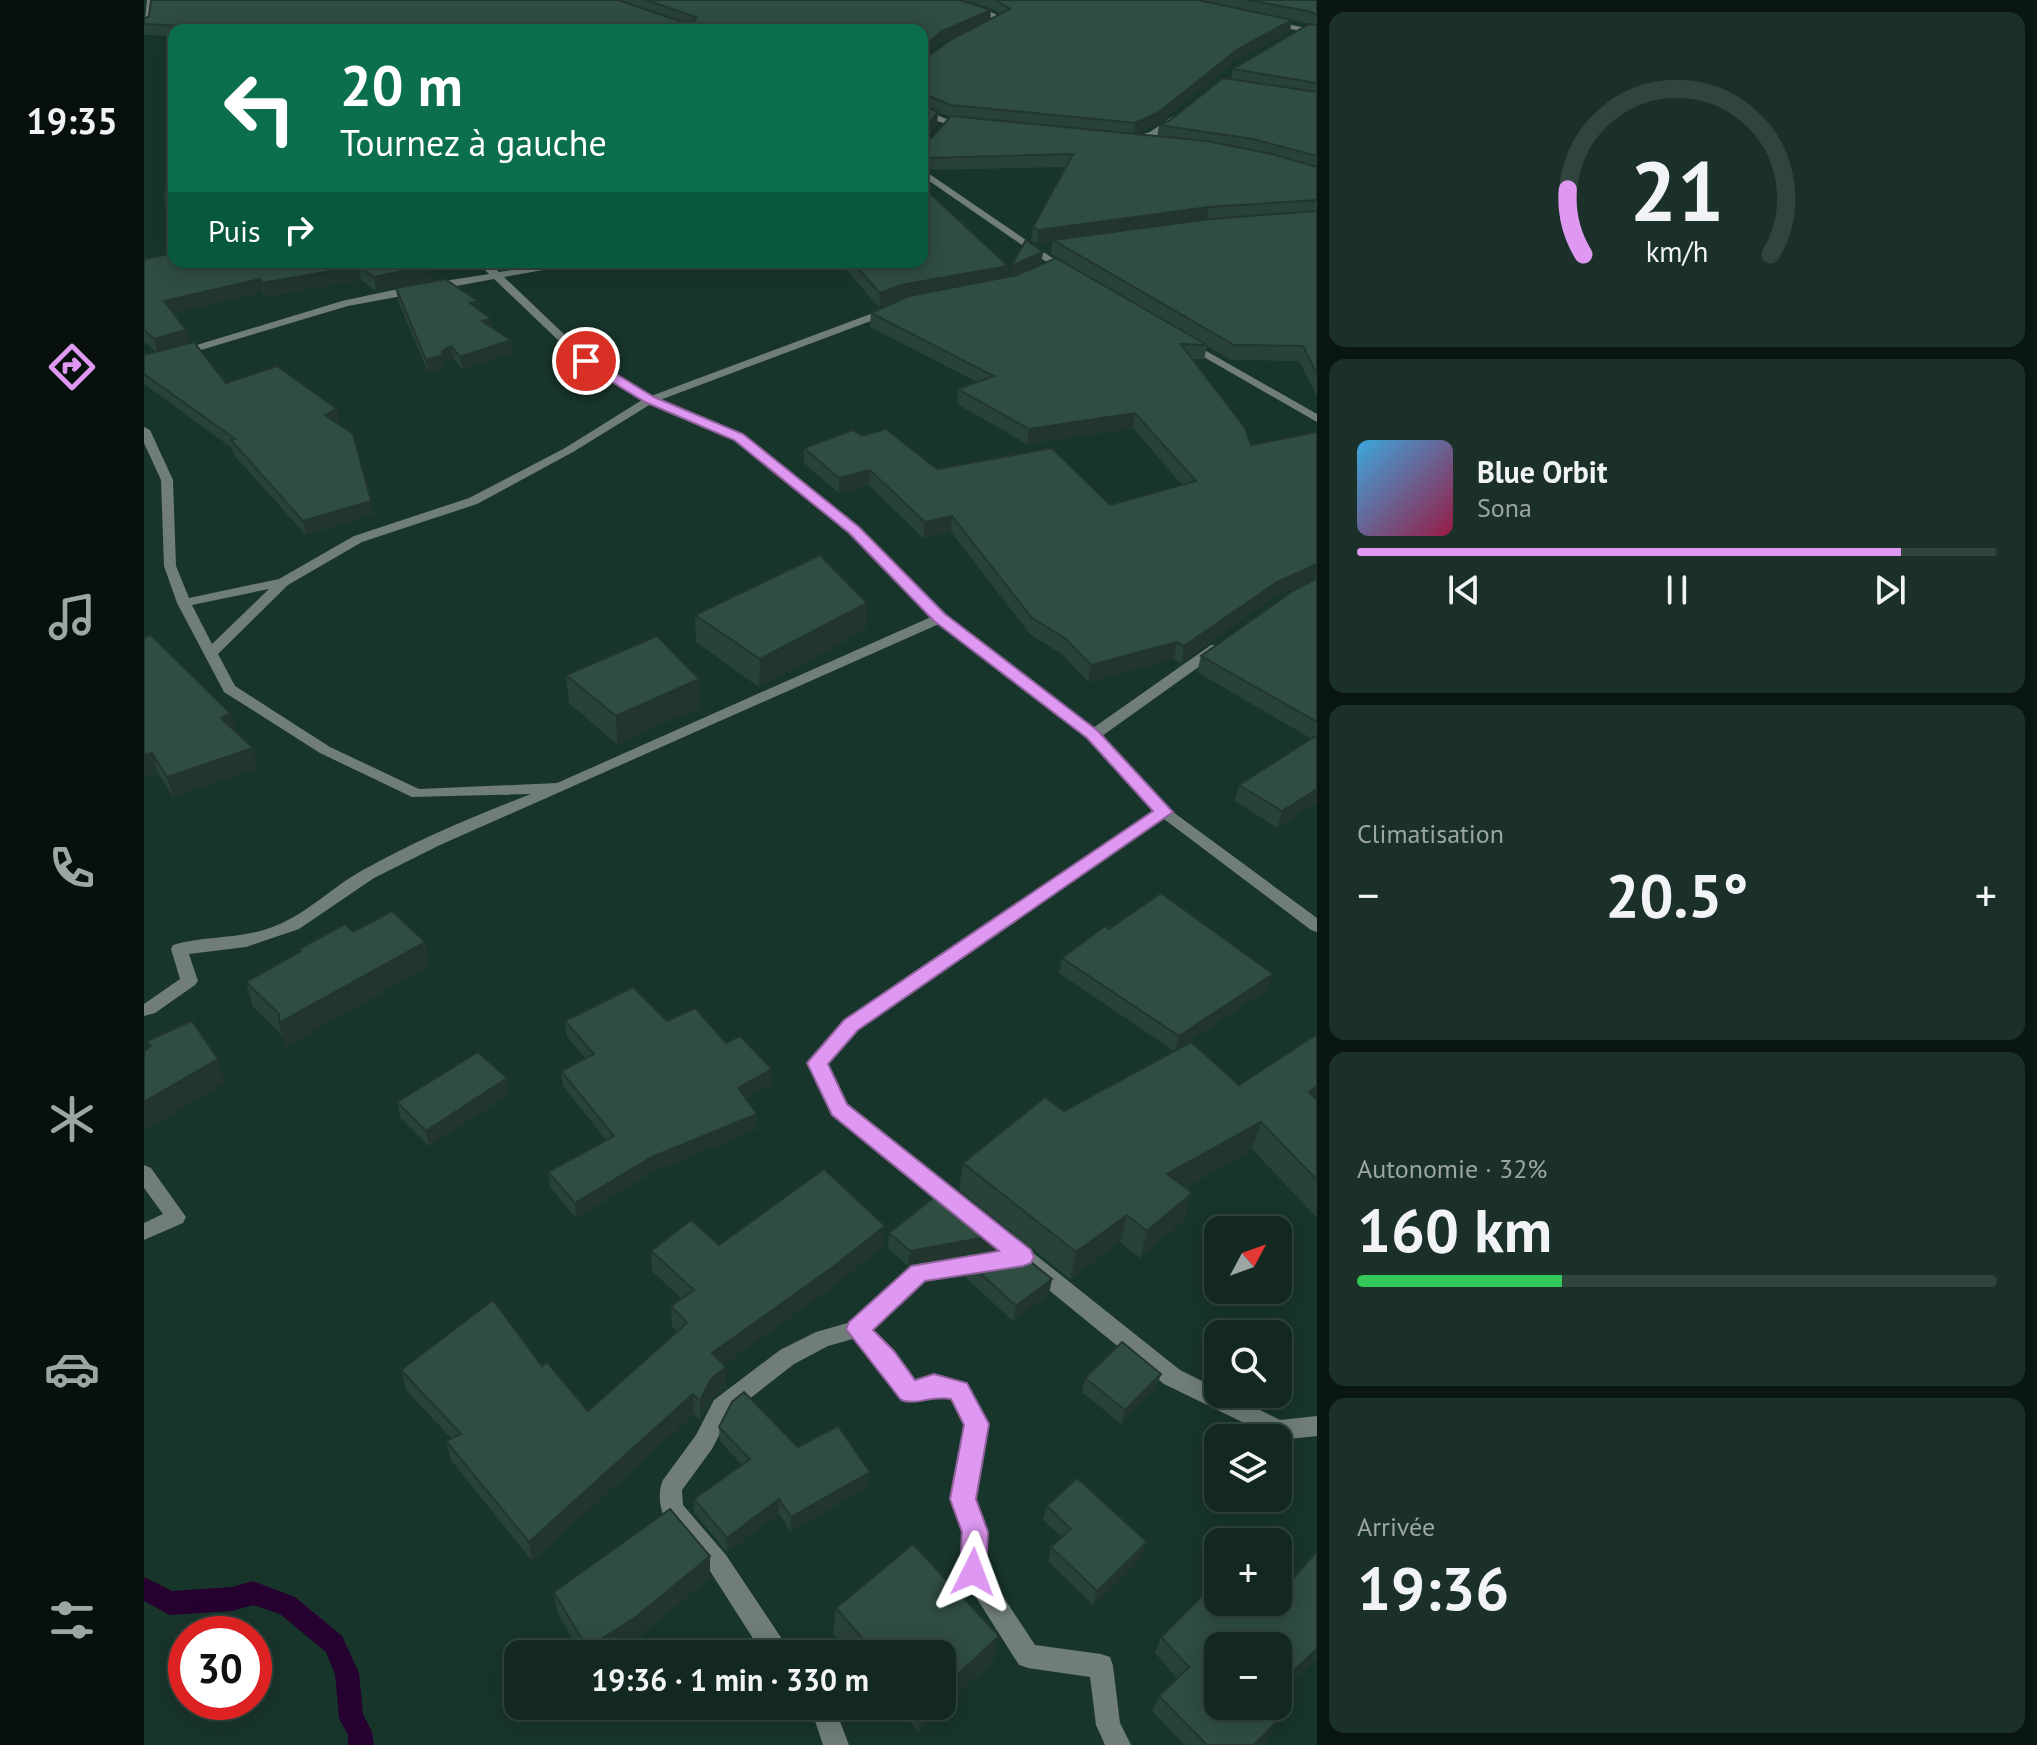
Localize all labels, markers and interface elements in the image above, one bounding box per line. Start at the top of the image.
text: 20 m [340,49,463,121]
icon: left [208,56,312,160]
text: 19:35 [26,97,118,144]
text: Tournez à gauche [340,119,607,166]
text: 21 [1630,136,1724,244]
icon: right [277,208,321,252]
text: Puis [208,211,261,250]
text: km/h [1646,233,1708,270]
pin [552,327,620,395]
icon: directions [44,339,100,395]
icon: arrive [564,339,608,383]
text: Blue Orbit [1477,452,1607,491]
text: Sona [1477,491,1532,524]
icon: previous [1442,568,1486,612]
icon: pause [1655,568,1699,612]
icon: next [1868,568,1912,612]
icon: music [44,589,100,645]
text: Climatisation [1357,817,1504,850]
icon: phone [44,840,100,896]
text: 20.5° [1605,856,1749,934]
text: − [1357,866,1379,923]
text: + [1975,866,1997,923]
icon: climate [44,1091,100,1147]
text: Autonomie · 32% [1357,1152,1547,1185]
text: 160 km [1357,1191,1552,1269]
north arrow [1204,1216,1292,1304]
map controls [1204,1216,1292,1720]
button: search [1204,1320,1292,1408]
icon: car [44,1341,100,1397]
button: layers [1204,1424,1292,1512]
text: Arrivée [1357,1510,1435,1543]
button: + [1204,1528,1292,1616]
position arrow [931,1530,1015,1614]
text: 19:36 [1357,1549,1509,1627]
icon: filters [44,1592,100,1648]
speed limit sign: 30 [168,1616,272,1720]
button: − [1204,1632,1292,1720]
text: 19:36 · 1 min · 330 m [591,1660,869,1699]

